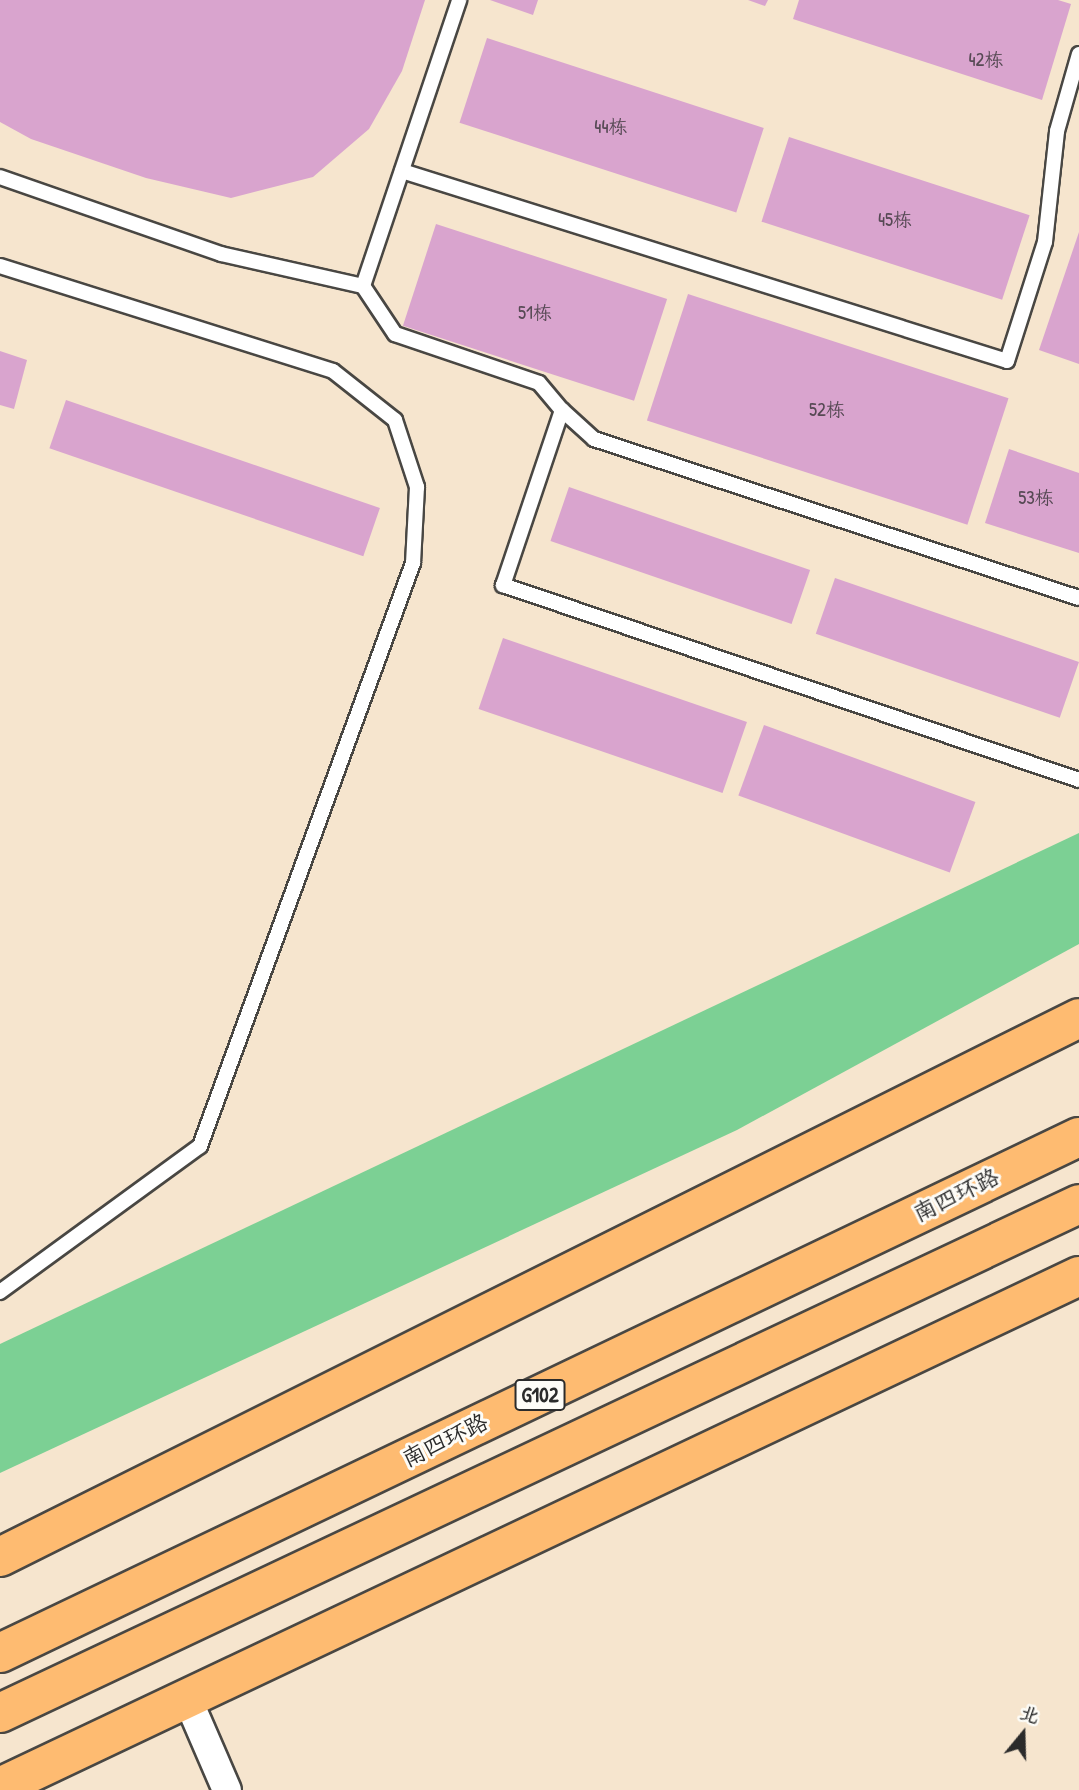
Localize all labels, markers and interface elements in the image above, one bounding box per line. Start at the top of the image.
house number: 42栋 [968,49,1004,71]
house number: 44栋 [594,116,628,138]
house number: 45栋 [878,209,912,231]
house number: 51栋 [518,302,552,324]
house number: 52栋 [809,399,845,421]
house number: 53栋 [1018,487,1054,509]
street label: 南四环路 [909,1162,1003,1228]
road number: G102 [514,1378,566,1412]
street label: 南四环路 [398,1407,492,1473]
north arrow [988,1699,1058,1769]
text: 北 [1017,1699,1043,1730]

